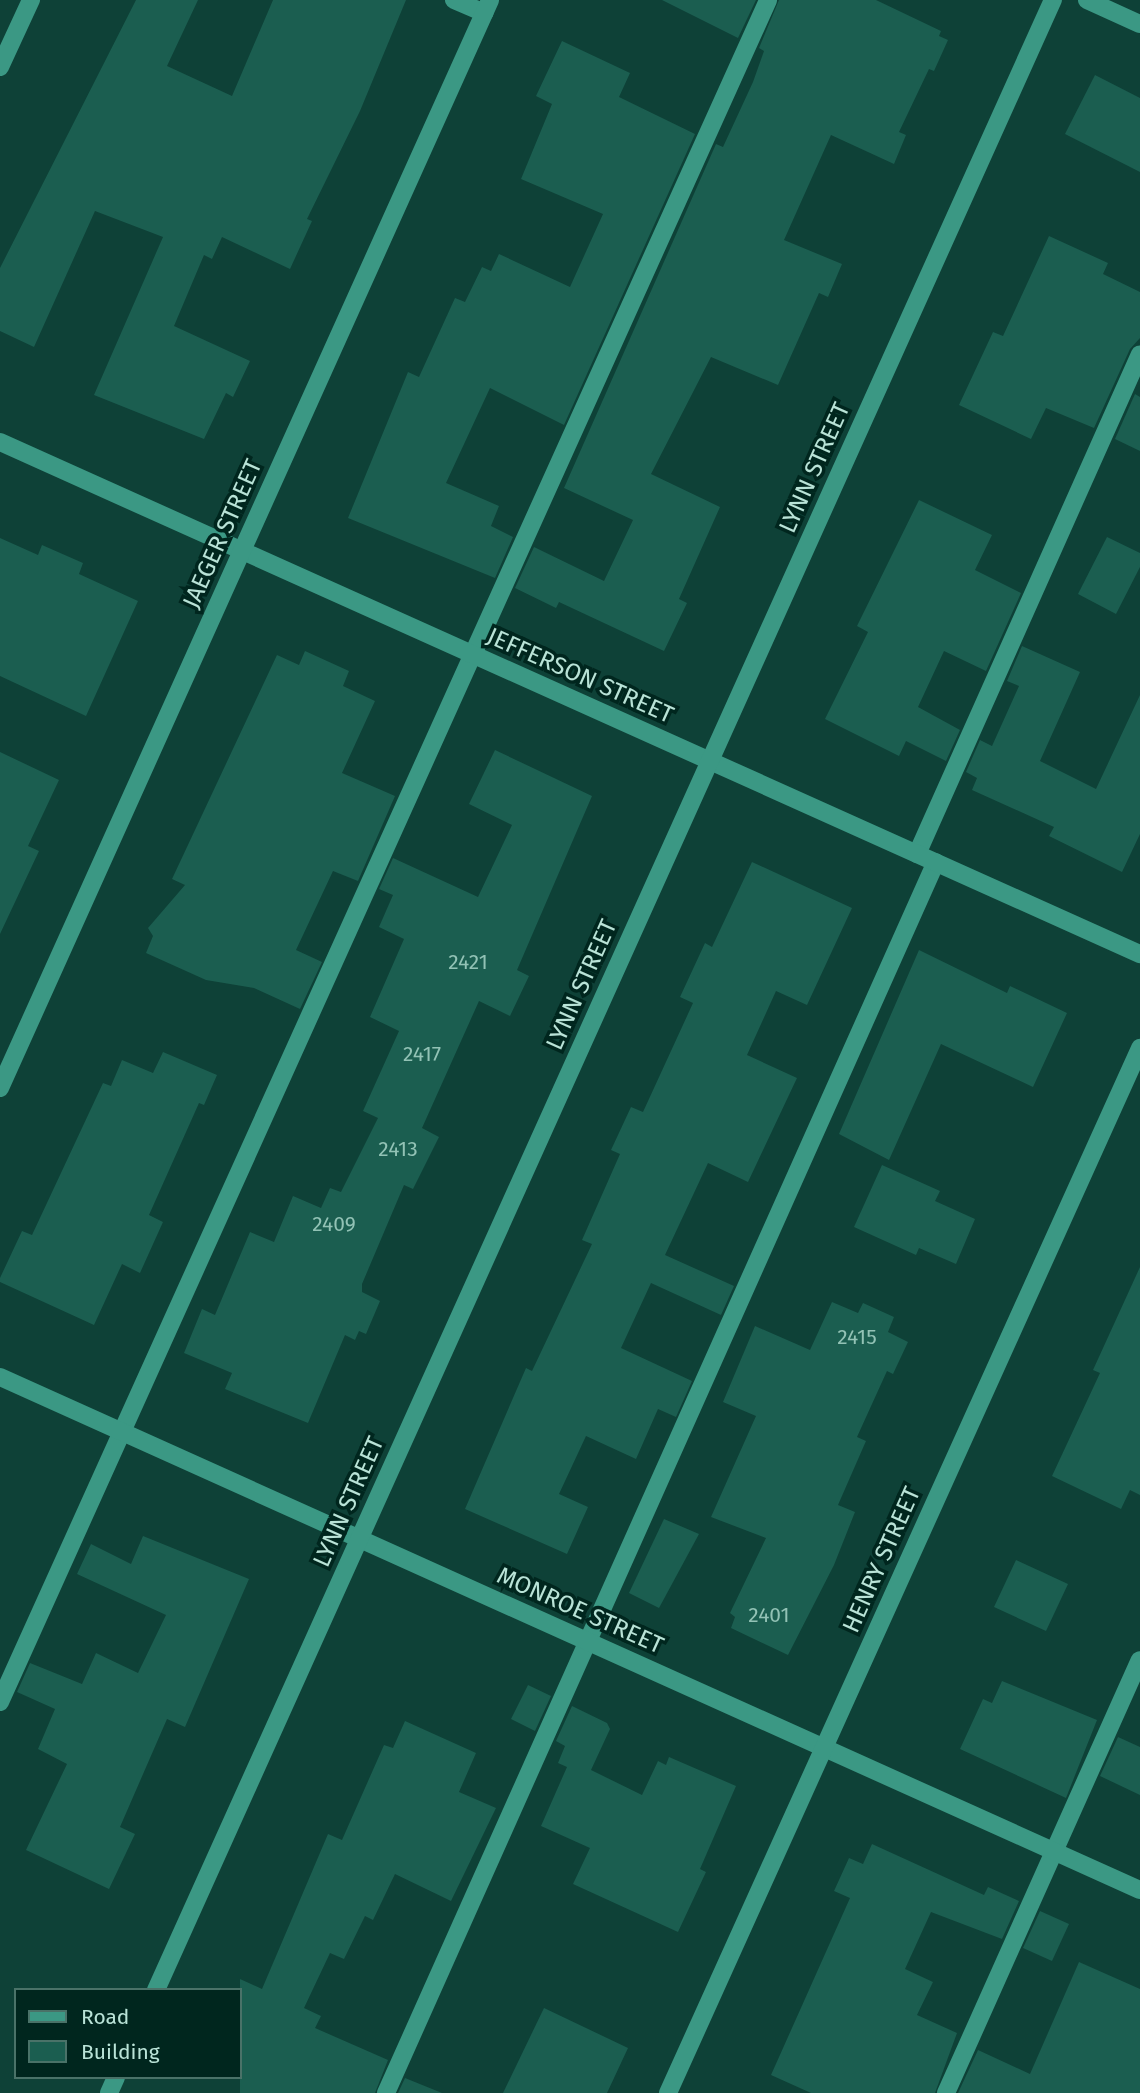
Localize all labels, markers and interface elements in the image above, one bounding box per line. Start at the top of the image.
street label: LYNN STREET [773,398,857,538]
street label: JAEGER STREET [177,455,269,613]
street label: JEFFERSON STREET [482,622,678,730]
street label: LYNN STREET [540,915,624,1055]
house number: 2421 [448,949,488,975]
house number: 2417 [403,1041,441,1067]
house number: 2413 [378,1136,418,1162]
house number: 2409 [312,1211,356,1237]
house number: 2415 [837,1324,877,1350]
street label: LYNN STREET [307,1432,391,1572]
street label: HENRY STREET [837,1483,927,1637]
street label: MONROE STREET [492,1561,668,1661]
house number: 2401 [748,1602,790,1628]
legend [14,1988,242,2079]
text: Road [81,2004,129,2030]
text: Building [81,2039,160,2065]

